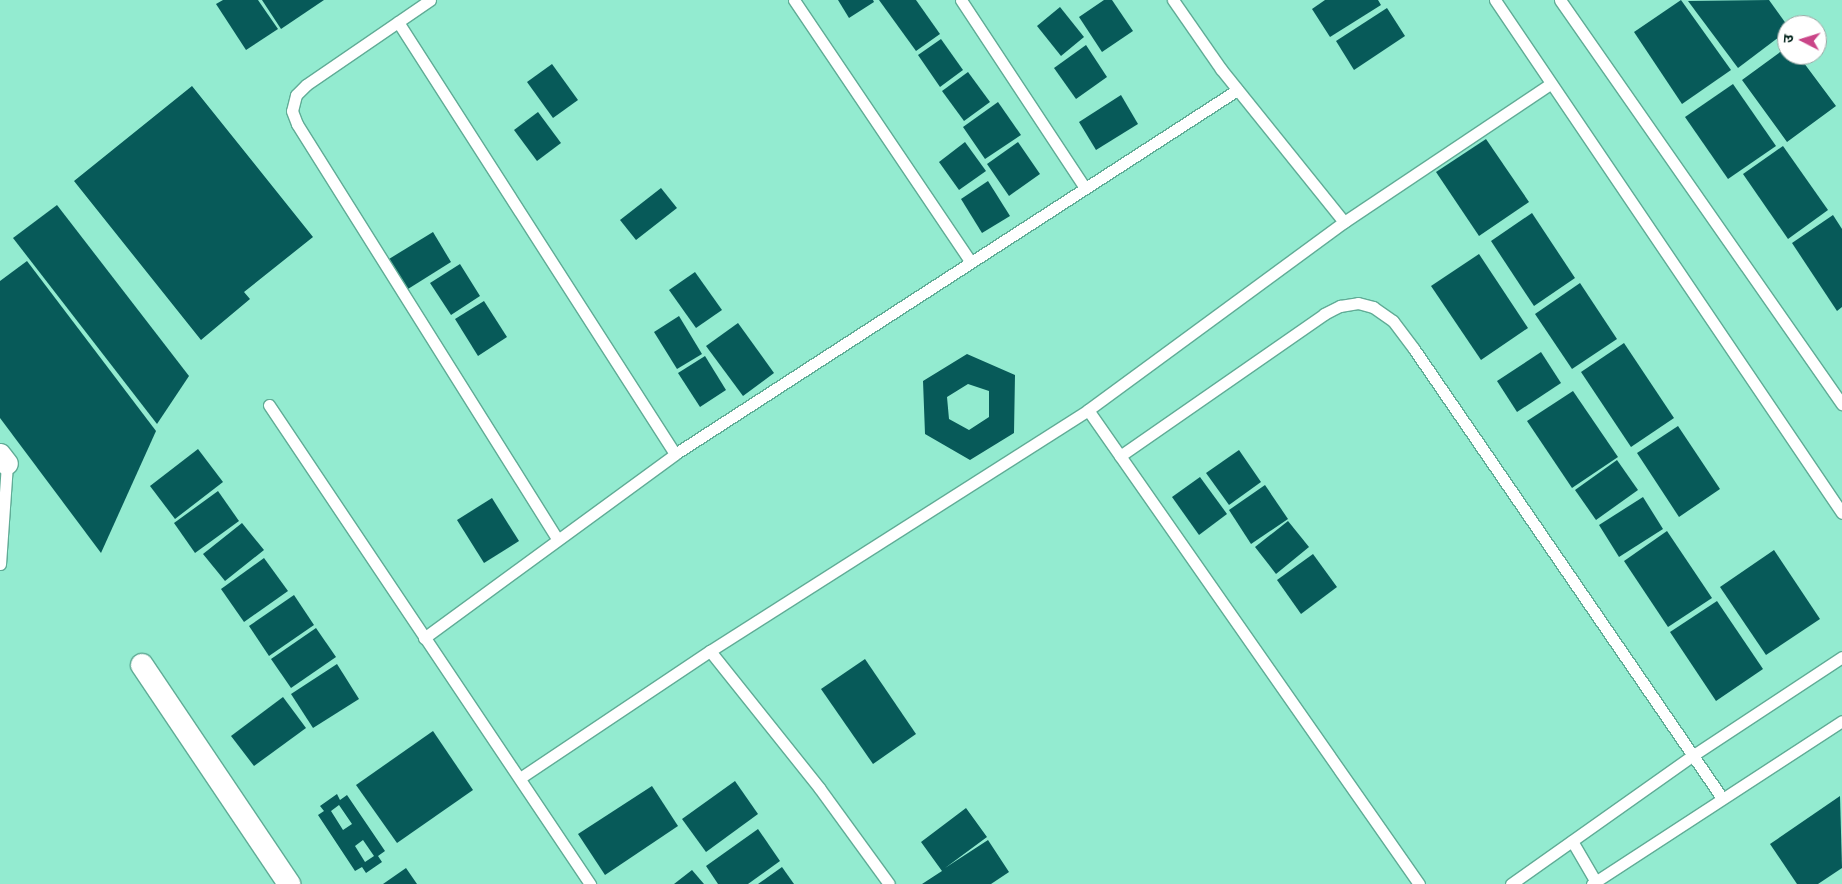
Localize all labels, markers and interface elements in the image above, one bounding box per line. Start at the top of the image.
north arrow [1777,15,1827,65]
text: उ [1780,34,1796,44]

